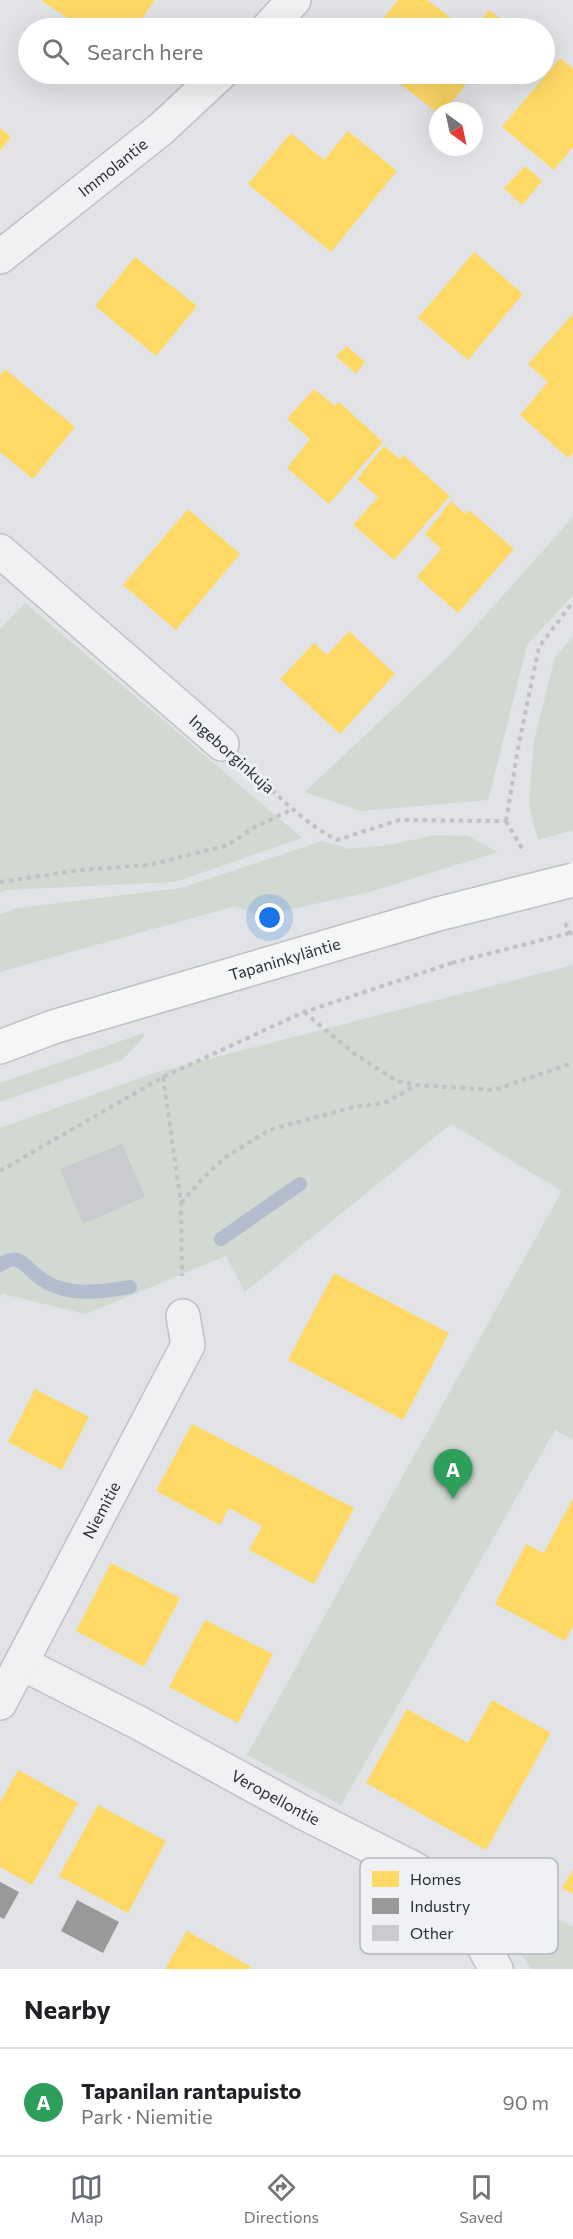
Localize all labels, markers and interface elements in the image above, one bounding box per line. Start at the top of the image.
search box [18,18,555,84]
icon: search [39,35,72,68]
text: Search here [87,38,203,65]
north arrow [429,102,483,156]
street label: Immolantie [74,134,151,200]
street label: Ingeborginkuja [186,710,279,797]
your location [255,903,284,932]
street label: Tapaninkyläntie [226,933,342,984]
pin: A [434,1450,472,1499]
street label: Niemitie [78,1478,124,1542]
street label: Veropellontie [228,1765,323,1829]
legend [360,1858,558,1954]
text: Homes [410,1869,461,1888]
text: Industry [410,1896,470,1915]
text: Other [410,1923,454,1942]
text: Nearby [24,1993,111,2024]
text: Tapanilan rantapuisto [81,2077,302,2104]
text: A [36,2090,51,2114]
text: 90 m [503,2090,549,2114]
text: Park · Niemitie [81,2104,212,2128]
tab: Map [70,2171,103,2226]
tab: Directions [244,2171,319,2226]
tab: Saved [459,2171,503,2226]

